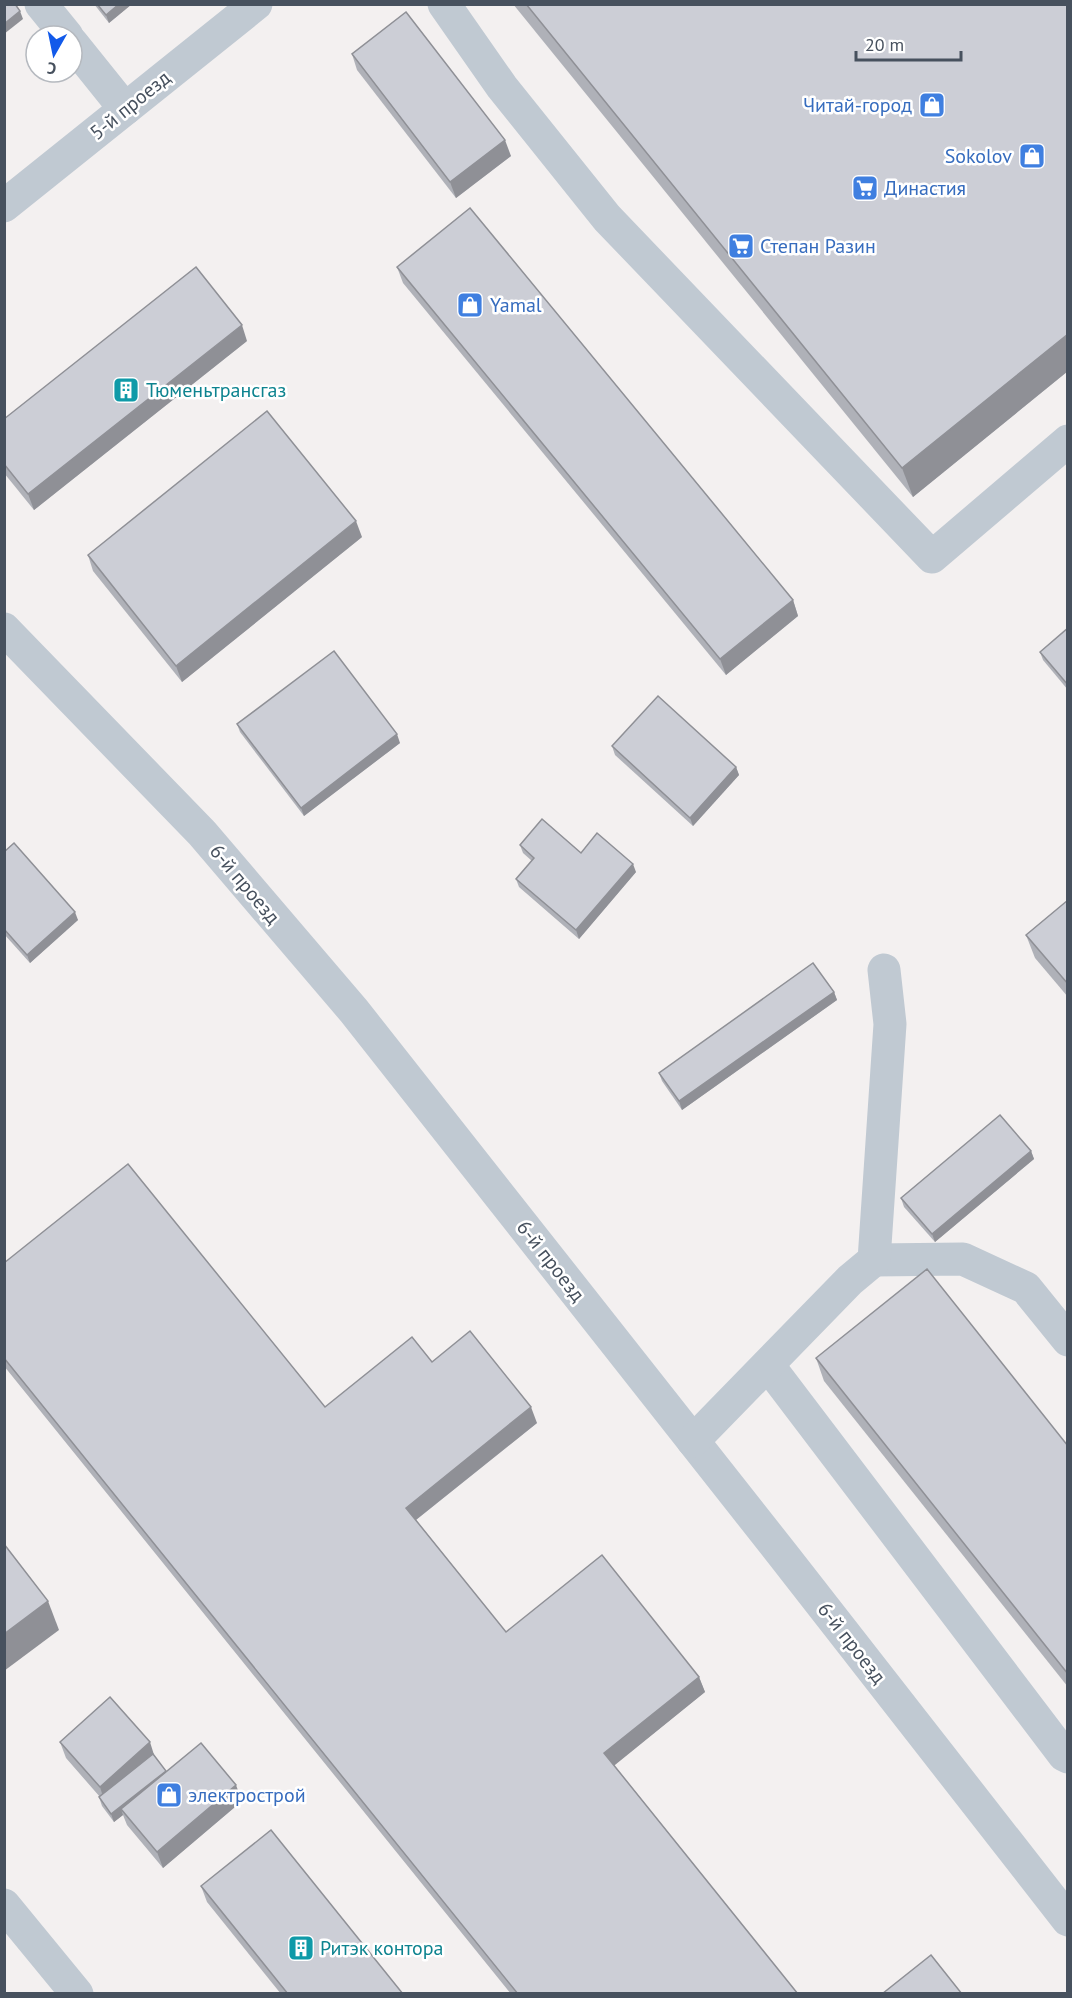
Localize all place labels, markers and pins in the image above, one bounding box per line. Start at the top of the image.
shop icon: Читай-город [917,90,947,120]
place label: Читай-город [803,92,912,118]
shop icon: Sokolov [1017,141,1047,171]
place label: Sokolov [945,143,1012,169]
supermarket icon: Династия [850,173,880,203]
place label: Династия [884,175,966,201]
supermarket icon: Степан Разин [726,231,756,261]
place label: Степан Разин [760,233,876,259]
shop icon: Yamal [455,290,485,320]
place label: Yamal [490,292,542,318]
building icon: Тюменьтрансгаз [111,375,141,405]
place label: Тюменьтрансгаз [146,377,286,403]
shop icon: электрострой [154,1780,184,1810]
place label: электрострой [188,1782,306,1808]
building icon: Ритэк контора [286,1933,316,1963]
place label: Ритэк контора [320,1935,444,1961]

